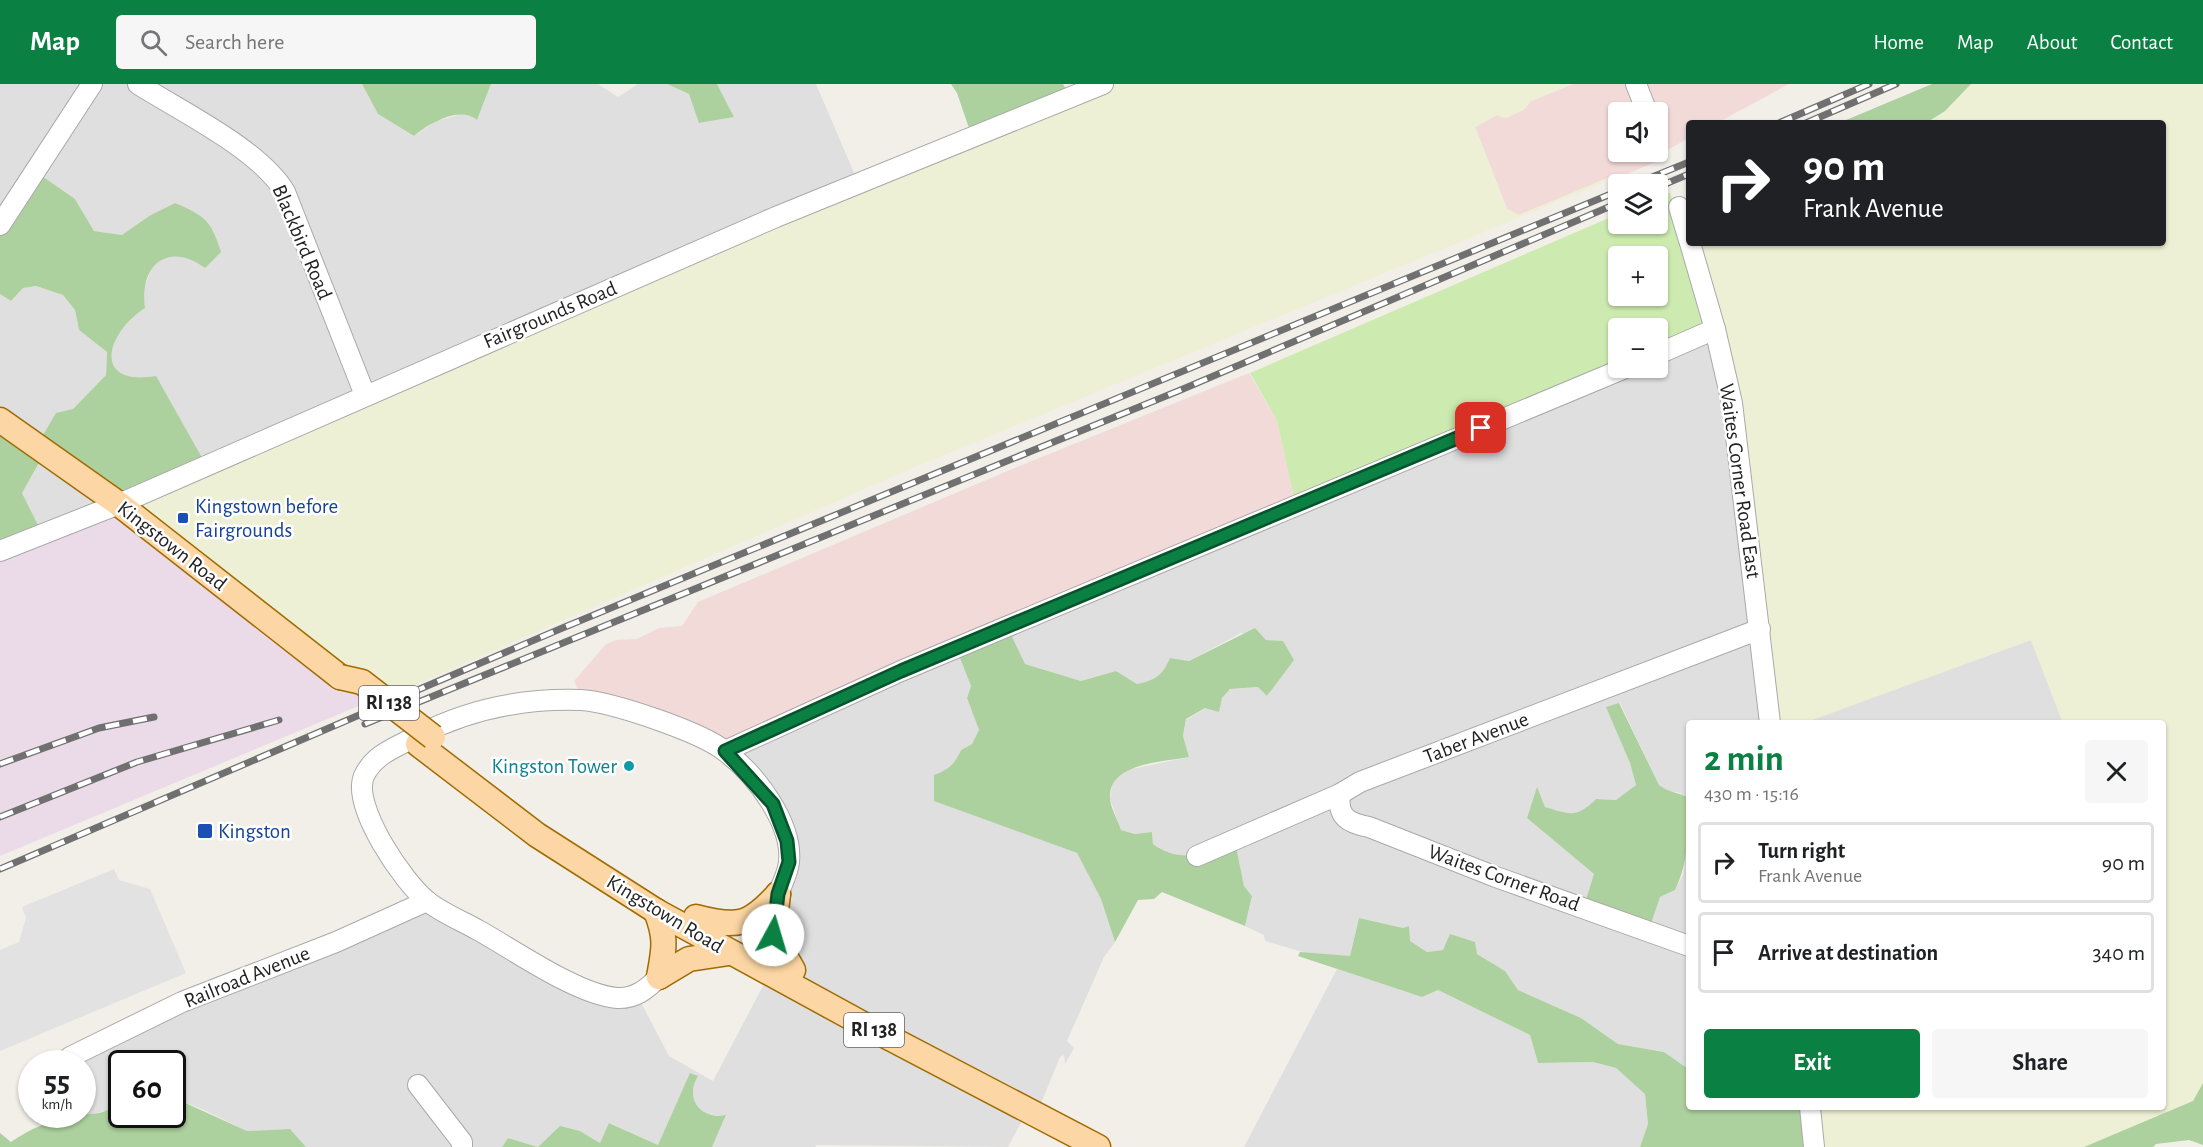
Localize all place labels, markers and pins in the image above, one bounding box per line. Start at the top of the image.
pin [1455,402,1506,453]
place label: Kingstown before Fairgrounds [195,496,338,541]
marker: Kingstown before Fairgrounds [176,511,190,525]
place label: Kingston Tower [492,756,617,777]
marker: Kingston Tower [622,759,636,773]
place label: Kingston [218,821,291,842]
marker: Kingston [196,822,214,840]

